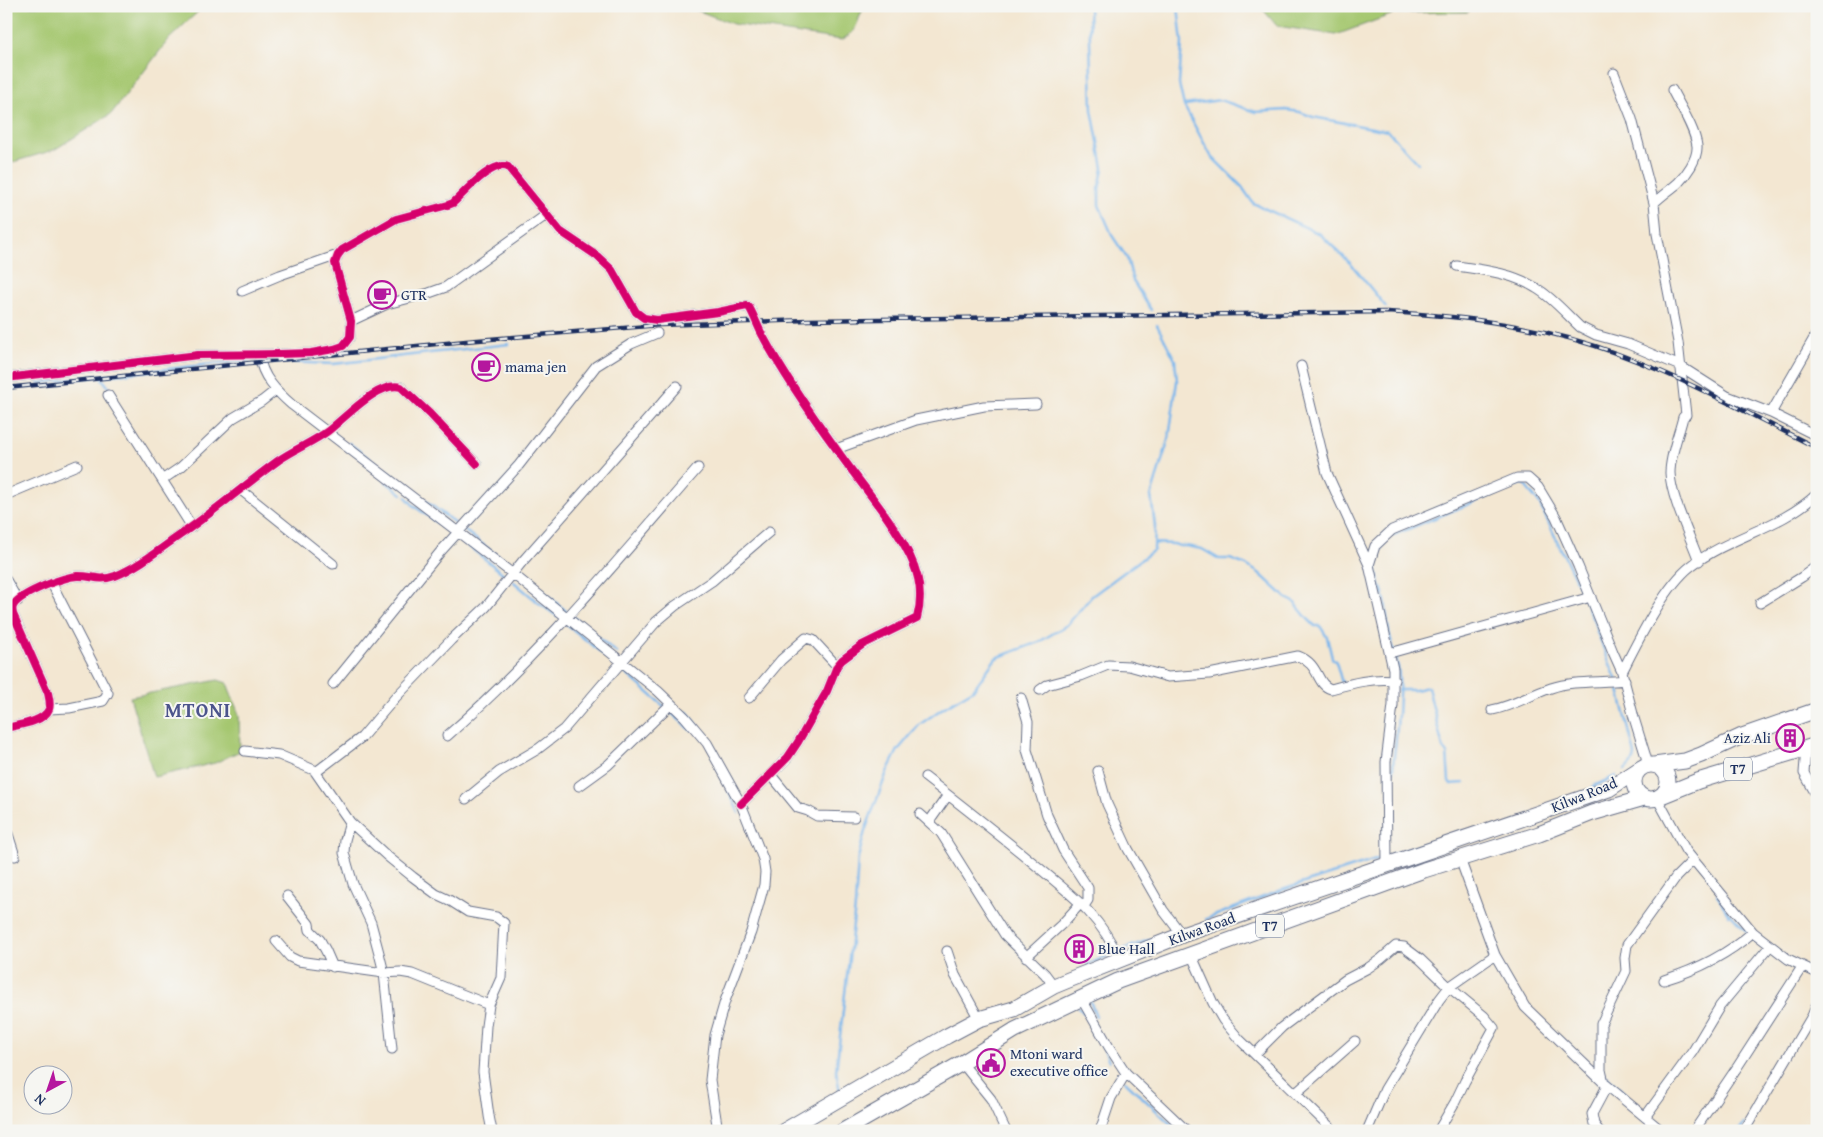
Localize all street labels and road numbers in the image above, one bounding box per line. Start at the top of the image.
road number: T7 [1724,758,1752,781]
street label: Kilwa Road [1548,772,1620,817]
street label: Kilwa Road [1166,907,1238,950]
road number: T7 [1256,914,1284,938]

